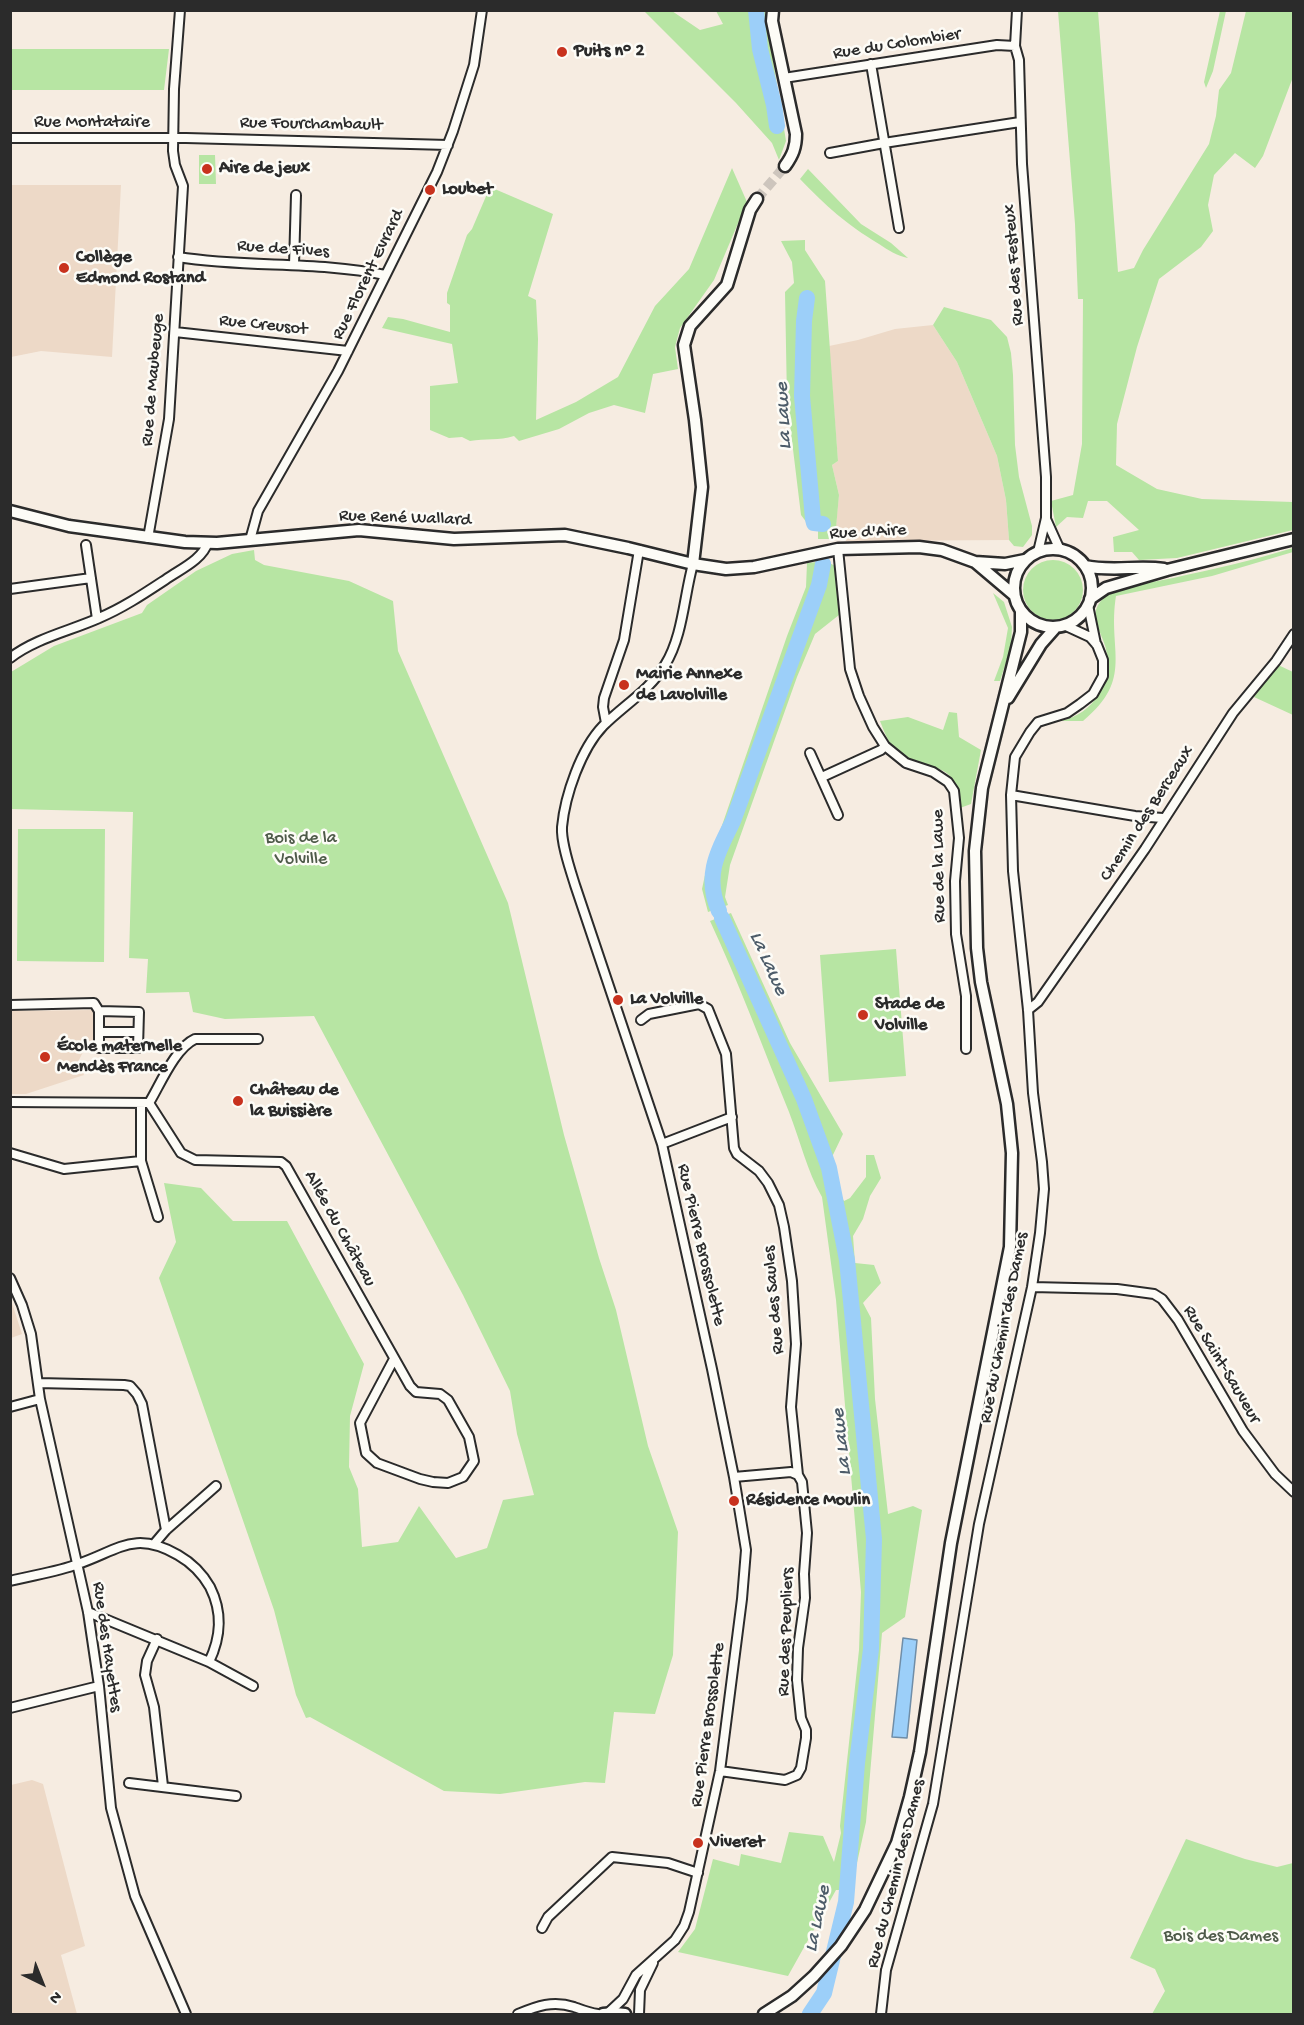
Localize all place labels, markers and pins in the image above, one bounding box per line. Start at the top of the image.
place label: Puits n° 2 [574,41,644,63]
marker: Puits n° 2 [555,45,569,59]
place label: Aire de jeux [219,158,310,180]
marker: Aire de jeux [200,162,214,176]
place label: Loubet [442,179,493,201]
marker: Loubet [423,183,437,197]
place label: Collège Edmond Rostand [76,247,205,290]
marker: Collège Edmond Rostand [57,261,71,275]
place label: Mairie Annexe de Lavolville [636,664,742,706]
marker: Mairie Annexe de Lavolville [617,678,631,692]
place label: La Volville [630,989,703,1011]
marker: La Volville [611,993,625,1007]
place label: Stade de Volville [875,994,945,1036]
marker: Stade de Volville [856,1008,870,1022]
place label: École maternelle Mendès France [57,1036,182,1078]
marker: École maternelle Mendès France [38,1050,52,1064]
place label: Château de la Buissière [250,1080,339,1122]
marker: Château de la Buissière [231,1094,245,1108]
place label: Résidence Moulin [746,1490,870,1512]
marker: Résidence Moulin [727,1494,741,1508]
place label: Viveret [710,1832,764,1854]
marker: Viveret [691,1836,705,1850]

